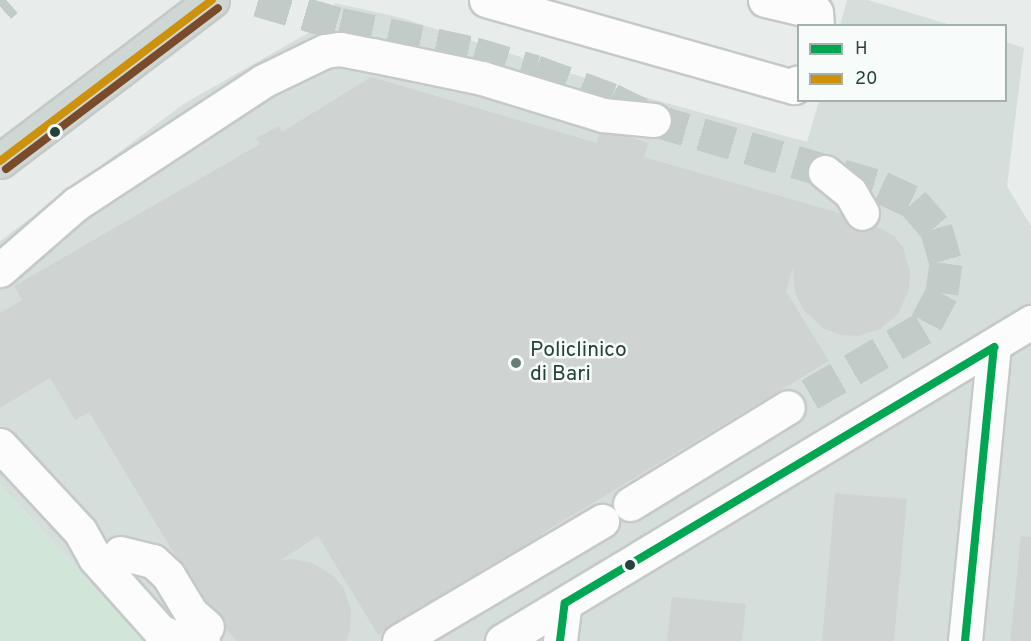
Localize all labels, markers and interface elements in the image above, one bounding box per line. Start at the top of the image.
legend [797,24,1007,102]
text: H [855,38,868,61]
text: 20 [855,68,878,91]
unlabelled marker [49,126,61,138]
place label: Policlinico di Bari [530,338,627,388]
marker: Policlinico di Bari [507,354,525,372]
unlabelled marker [624,559,636,571]

